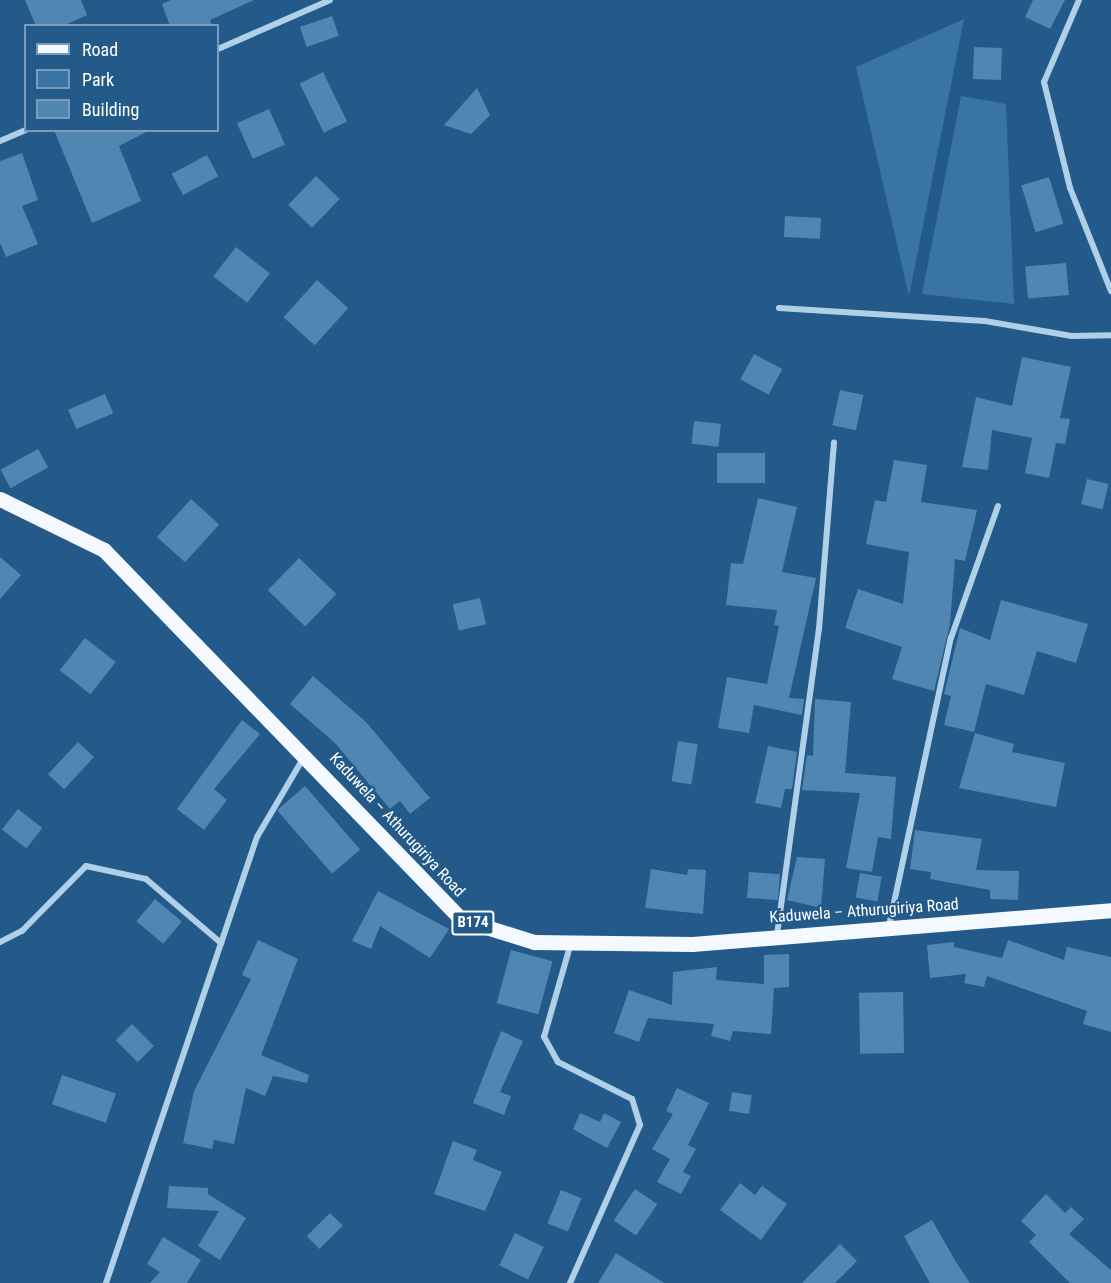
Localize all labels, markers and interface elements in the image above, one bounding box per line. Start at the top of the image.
legend [24,24,219,132]
text: Road [82,39,118,60]
text: Park [82,69,114,90]
text: Building [82,99,139,120]
street label: Kaduwela – Athurugiriya Road [325,749,469,901]
street label: Kaduwela – Athurugiriya Road [769,895,959,927]
road number: B174 [450,911,496,935]

